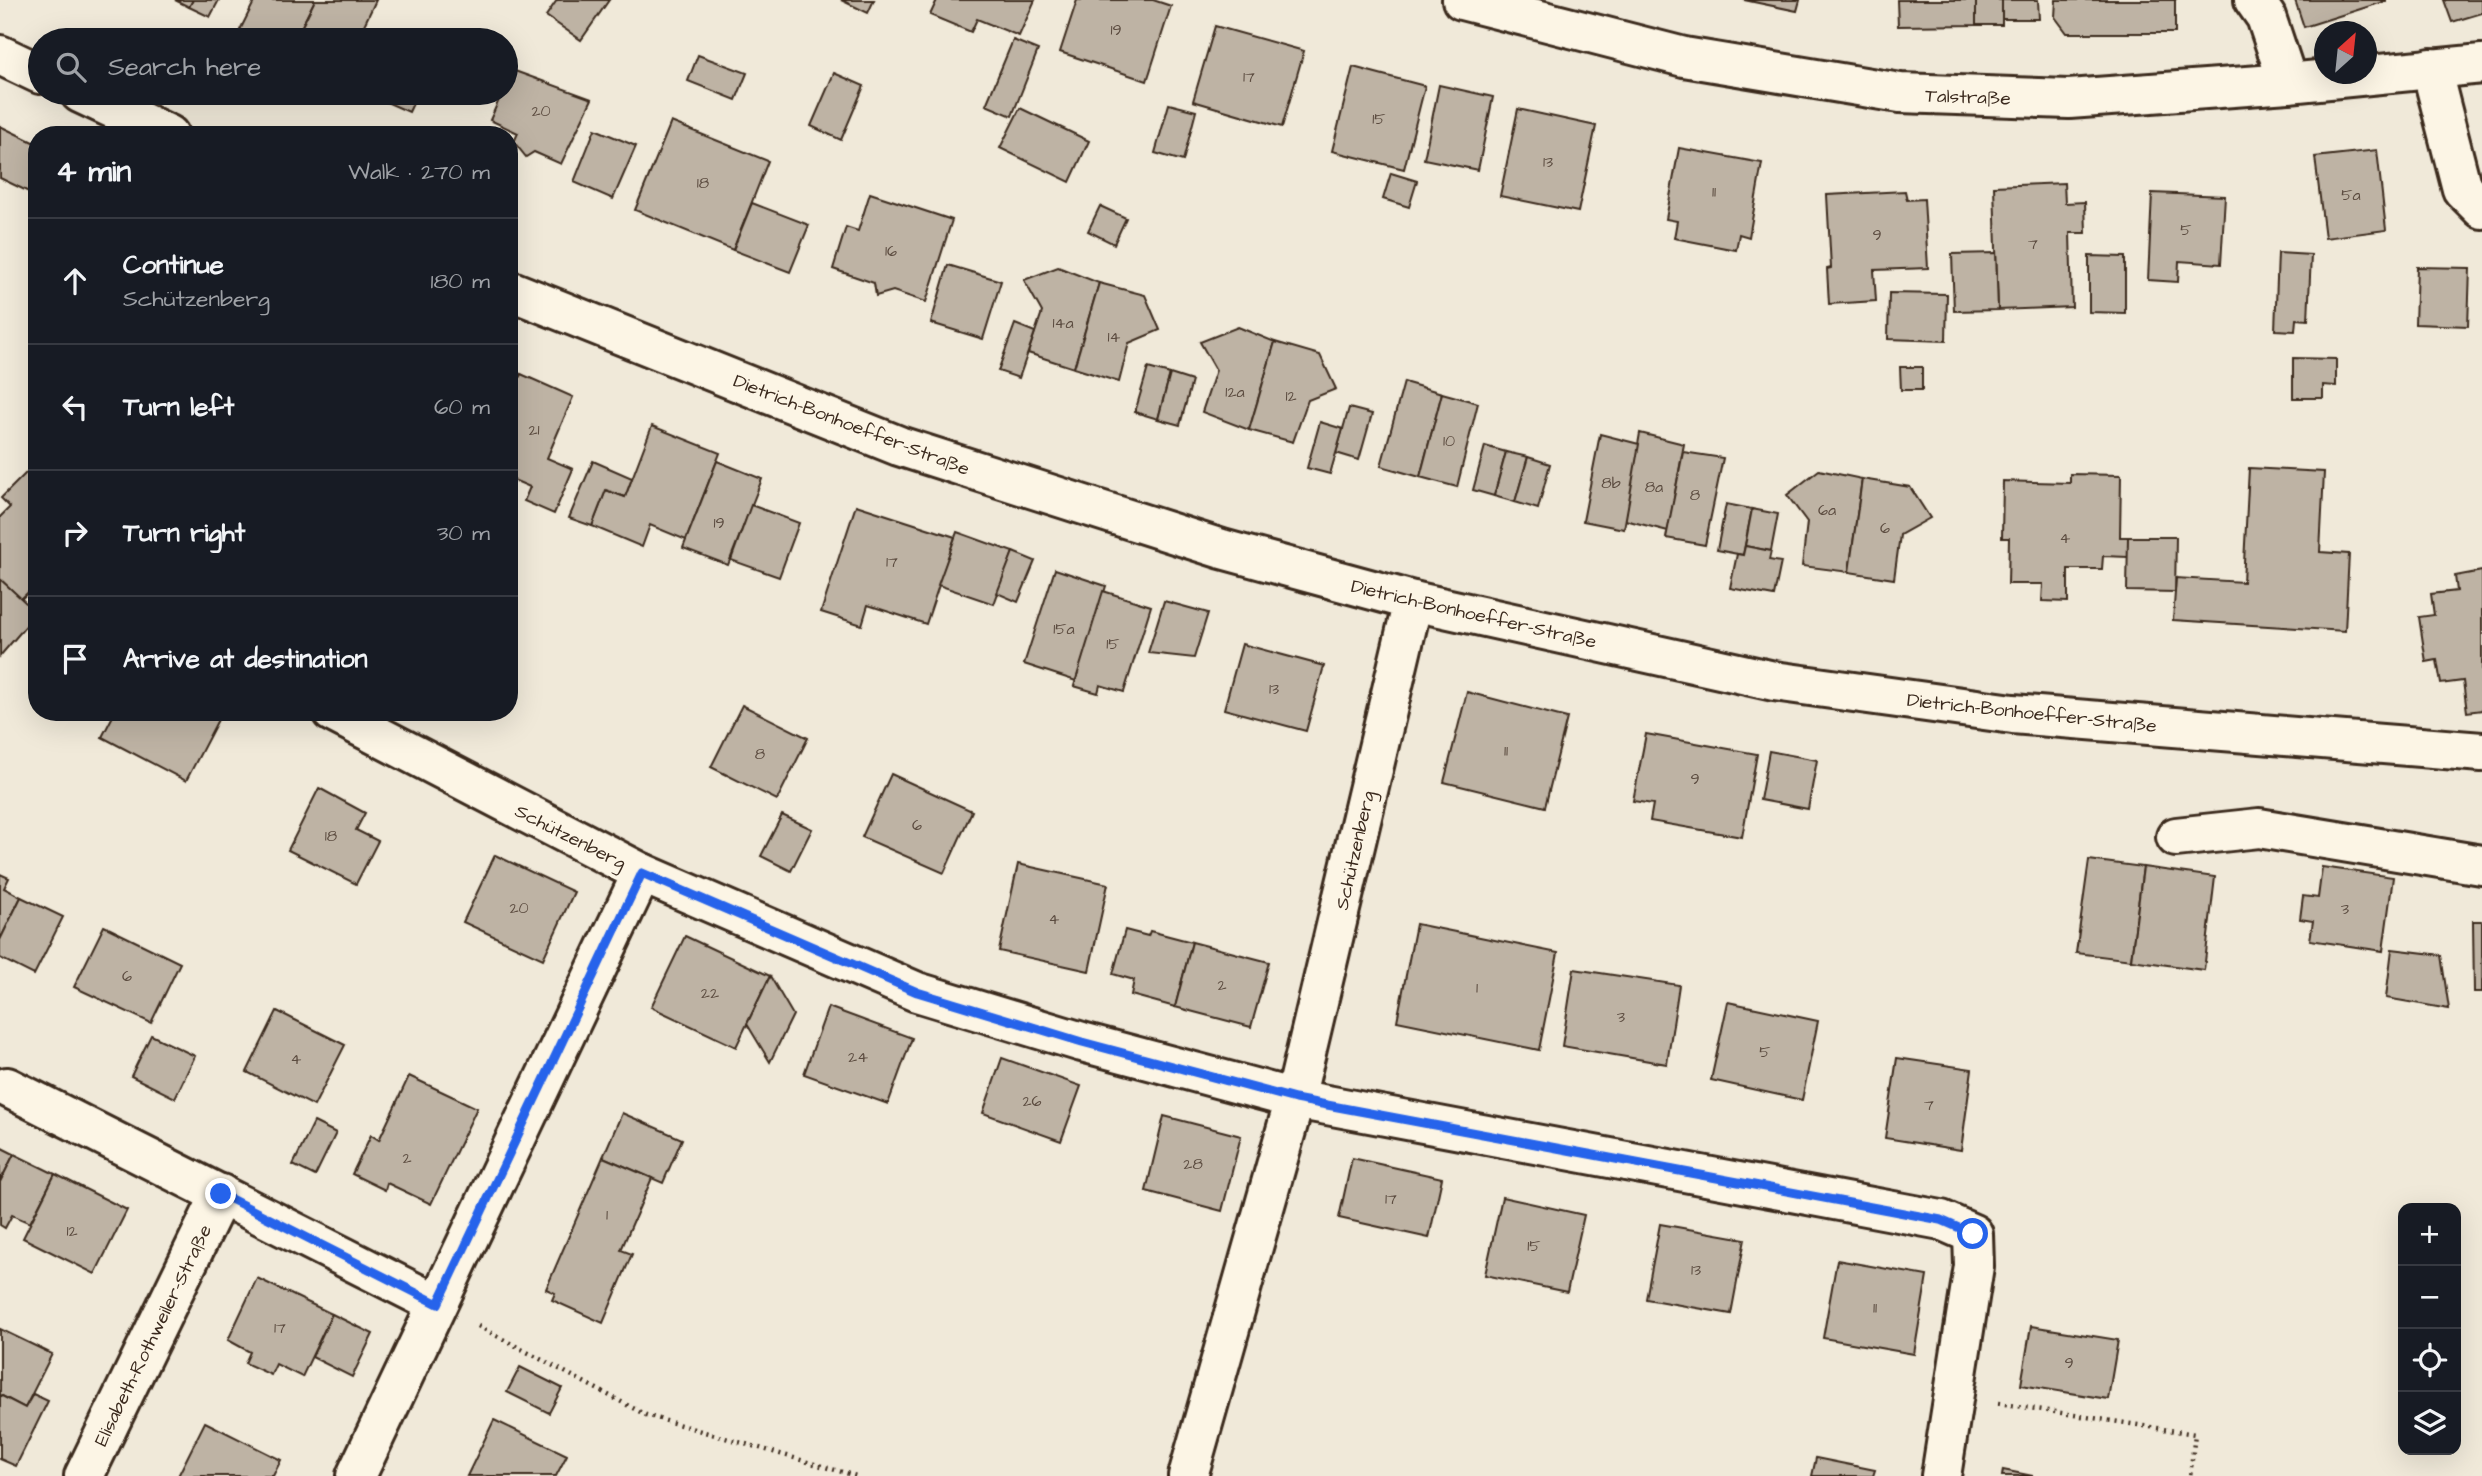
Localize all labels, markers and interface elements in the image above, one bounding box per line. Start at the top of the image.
house number: 19 [1110,19,1122,41]
north arrow [2314,21,2377,84]
search box [28,28,518,105]
icon: search [52,48,90,86]
text: Search here [108,49,261,85]
house number: 17 [1243,66,1255,88]
street label: Talstraße [1925,83,2011,112]
house number: 20 [531,100,551,122]
house number: 15 [1372,108,1386,130]
text: 4 min [56,151,131,193]
house number: 13 [1543,151,1553,173]
text: Walk · 270 m [348,156,490,188]
house number: 18 [697,172,709,194]
house number: 11 [1712,181,1716,203]
house number: 5a [2341,184,2361,206]
house number: 5 [2180,219,2192,241]
house number: 9 [1872,224,1882,246]
house number: 7 [2028,233,2038,255]
house number: 16 [885,240,897,262]
text: Continue [123,247,224,283]
icon: ahead [56,262,94,300]
text: 180 m [431,265,490,297]
text: Schützenberg [123,283,270,315]
house number: 14a [1052,312,1074,334]
house number: 14 [1108,326,1121,348]
street label: Dietrich-Bonhoeffer-Straße [729,368,973,483]
house number: 12a [1225,381,1245,403]
house number: 12 [1285,385,1297,407]
icon: left [56,388,94,426]
text: Turn left [123,389,234,425]
text: 60 m [434,391,490,423]
house number: 21 [528,419,540,441]
house number: 10 [1443,430,1455,452]
house number: 8b [1601,472,1621,494]
house number: 8a [1645,476,1663,498]
house number: 8 [1690,484,1700,506]
house number: 6a [1818,499,1836,521]
house number: 19 [713,512,725,534]
icon: right [56,514,94,552]
text: Turn right [123,515,245,551]
text: 30 m [437,517,490,549]
house number: 6 [1880,517,1890,539]
house number: 4 [2060,527,2071,549]
house number: 17 [886,551,898,573]
street label: Dietrich-Bonhoeffer-Straße [1348,573,1599,656]
house number: 15a [1053,618,1075,640]
house number: 15 [1106,633,1120,655]
icon: arrive [56,640,94,678]
text: Arrive at destination [123,641,368,677]
house number: 13 [1269,678,1279,700]
street label: Dietrich-Bonhoeffer-Straße [1906,687,2158,740]
house number: 11 [1504,740,1508,762]
house number: 8 [755,743,765,765]
house number: 9 [1690,768,1700,790]
street label: Schützenberg [1329,788,1383,913]
street label: Schützenberg [510,798,631,878]
house number: 6 [912,814,922,836]
house number: 18 [325,825,337,847]
house number: 20 [509,897,529,919]
house number: 3 [2341,898,2349,920]
house number: 4 [1049,908,1060,930]
house number: 6 [122,965,132,987]
house number: 2 [1217,974,1227,996]
house number: 1 [1476,977,1478,999]
house number: 22 [701,982,719,1004]
house number: 3 [1617,1006,1625,1028]
house number: 5 [1759,1041,1771,1063]
house number: 24 [848,1046,868,1068]
house number: 4 [291,1048,302,1070]
house number: 26 [1022,1090,1042,1112]
house number: 7 [1924,1094,1934,1116]
house number: 2 [402,1147,412,1169]
house number: 28 [1183,1153,1203,1175]
route end [205,1178,236,1209]
house number: 17 [1385,1188,1397,1210]
map controls [2398,1203,2461,1455]
button: + [2398,1203,2461,1266]
house number: 1 [606,1204,608,1226]
route start [1957,1218,1988,1249]
house number: 12 [66,1220,78,1242]
street label: Elisabeth-Rothweiler-Straße [88,1220,219,1451]
house number: 15 [1527,1235,1541,1257]
house number: 13 [1691,1259,1701,1281]
button: − [2398,1266,2461,1329]
house number: 11 [1873,1297,1877,1319]
house number: 17 [274,1317,286,1339]
button: locate [2398,1329,2461,1392]
house number: 9 [2064,1352,2074,1374]
button: layers [2398,1392,2461,1455]

